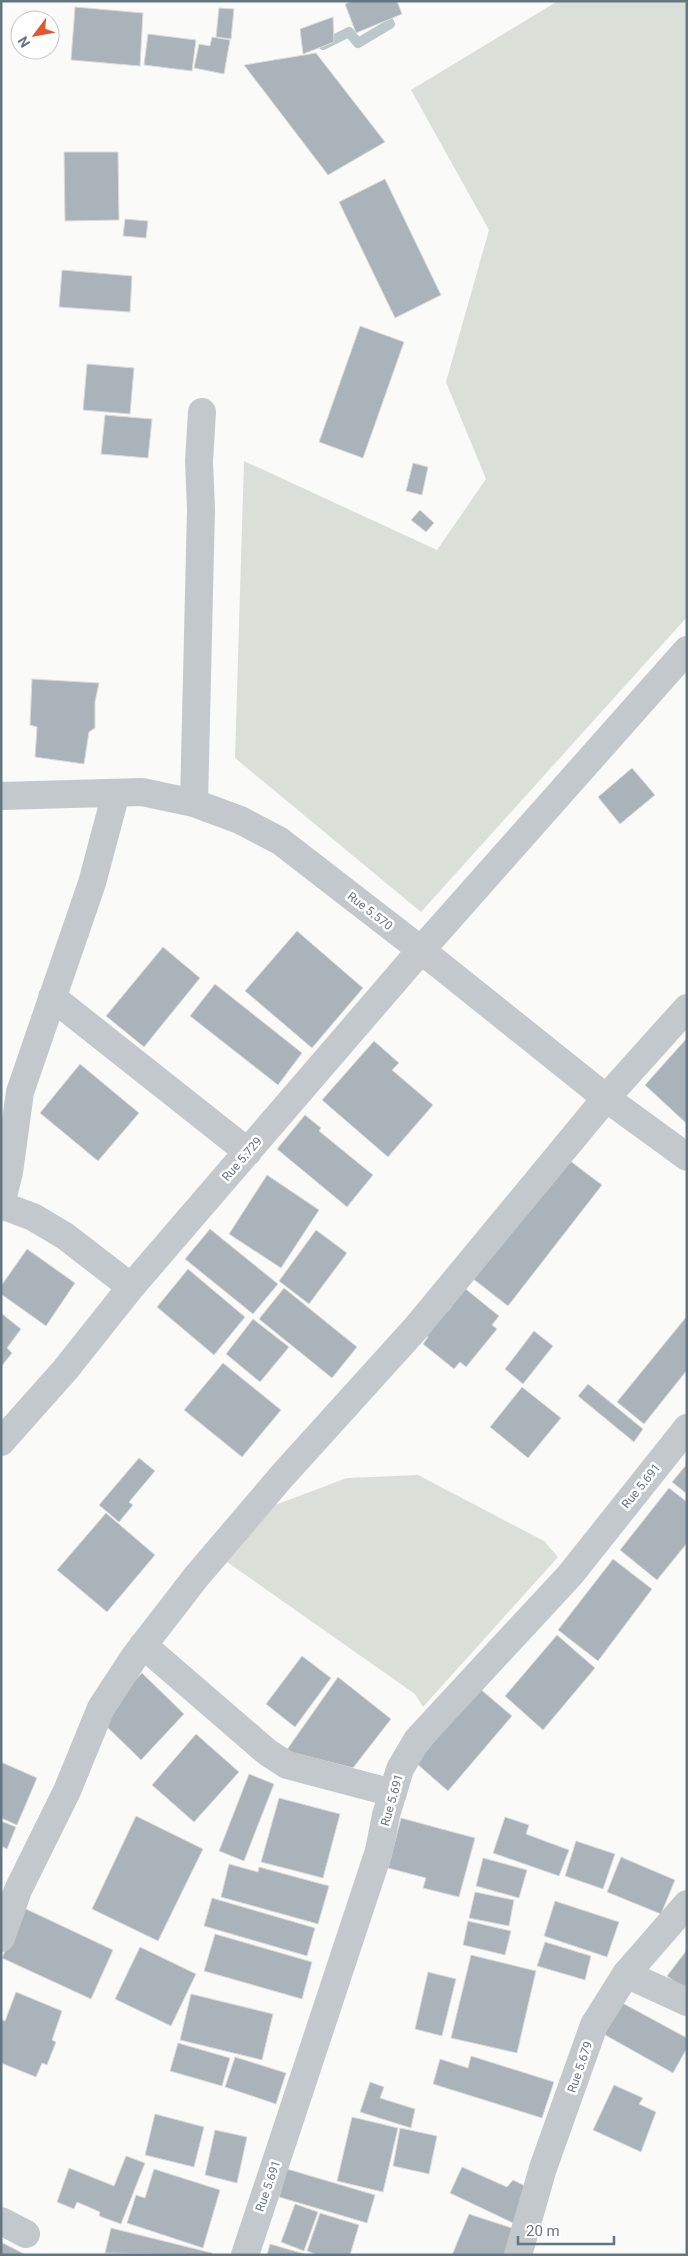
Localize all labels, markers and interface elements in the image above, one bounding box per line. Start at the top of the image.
north arrow [10,10,60,60]
text: N [15,33,33,50]
street label: Rue 5.570 [345,889,396,933]
street label: Rue 5.729 [219,1134,265,1184]
street label: Rue 5.691 [619,1461,663,1511]
street label: Rue 5.691 [378,1772,406,1828]
street label: Rue 5.679 [565,2039,595,2095]
street label: Rue 5.691 [253,2158,283,2214]
scale bar [518,2214,614,2246]
text: 20 m [526,2222,560,2240]

